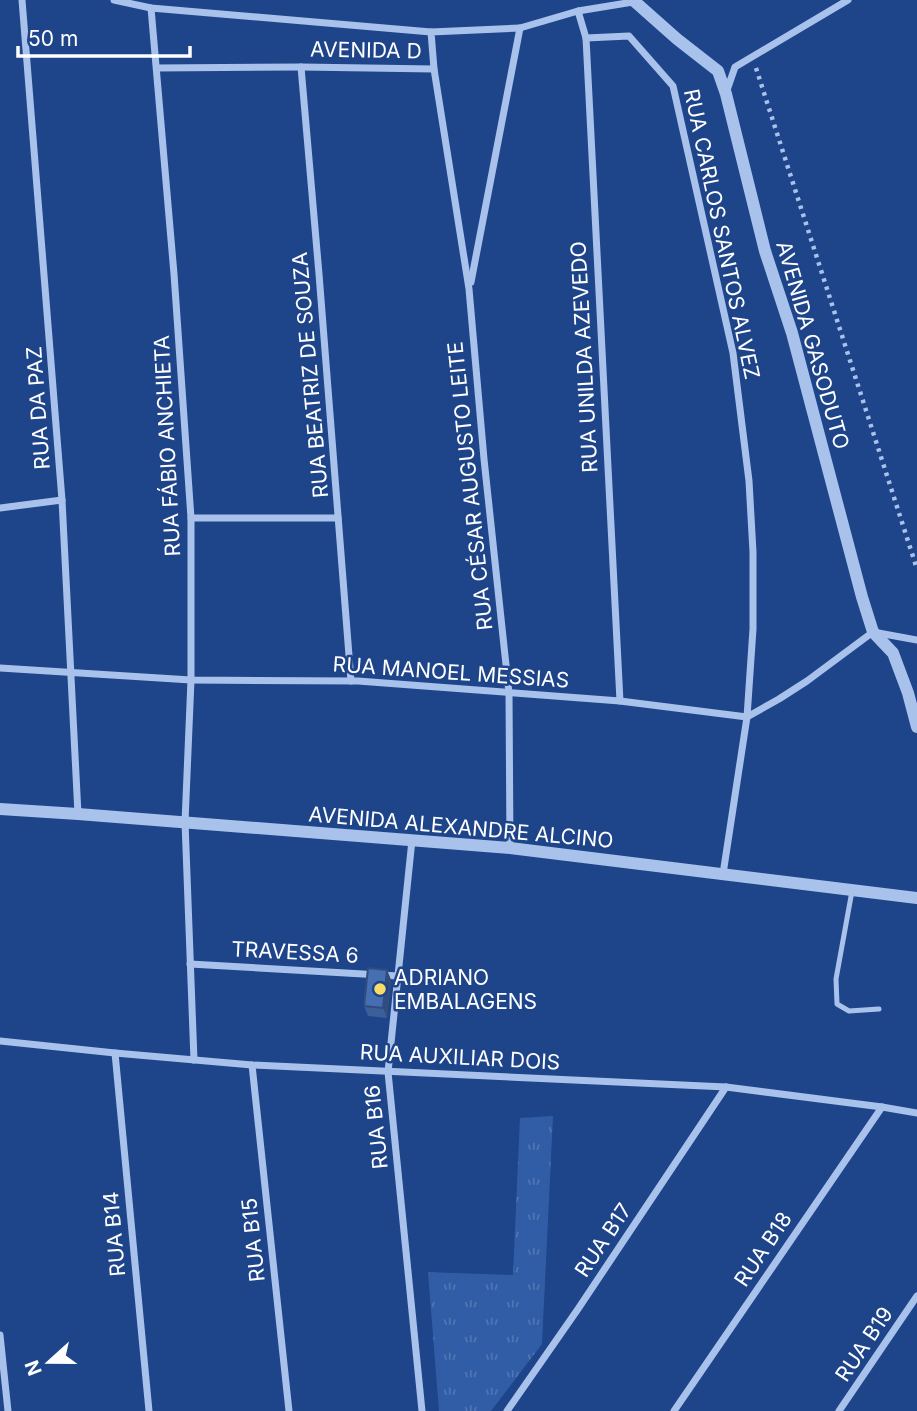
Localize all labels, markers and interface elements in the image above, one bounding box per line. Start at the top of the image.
scale bar [18,14,189,58]
text: 50 m [28,26,78,51]
street label: AVENIDA D [310,37,422,63]
street label: RUA CARLOS SANTOS ALVEZ [679,87,765,381]
street label: AVENIDA GASODUTO [771,238,855,452]
street label: RUA UNILDA AZEVEDO [565,241,603,473]
street label: RUA BEATRIZ DE SOUZA [287,251,333,499]
street label: RUA FÁBIO ANCHIETA [148,335,185,557]
street label: RUA CÉSAR AUGUSTO LEITE [441,340,498,632]
street label: RUA DA PAZ [21,346,55,470]
street label: RUA MANOEL MESSIAS [332,651,570,693]
street label: AVENIDA ALEXANDRE ALCINO [308,801,614,853]
street label: TRAVESSA 6 [231,936,359,968]
place label: ADRIANO EMBALAGENS [394,965,537,1014]
marker: ADRIANO EMBALAGENS [372,981,388,997]
street label: RUA AUXILIAR DOIS [359,1039,561,1075]
street label: RUA B16 [359,1084,393,1170]
street label: RUA B14 [98,1191,130,1277]
street label: RUA B15 [236,1197,270,1283]
street label: RUA B17 [569,1198,637,1282]
street label: RUA B18 [729,1207,797,1291]
street label: RUA B19 [830,1302,898,1386]
north arrow [14,1327,84,1397]
text: N [20,1357,47,1379]

